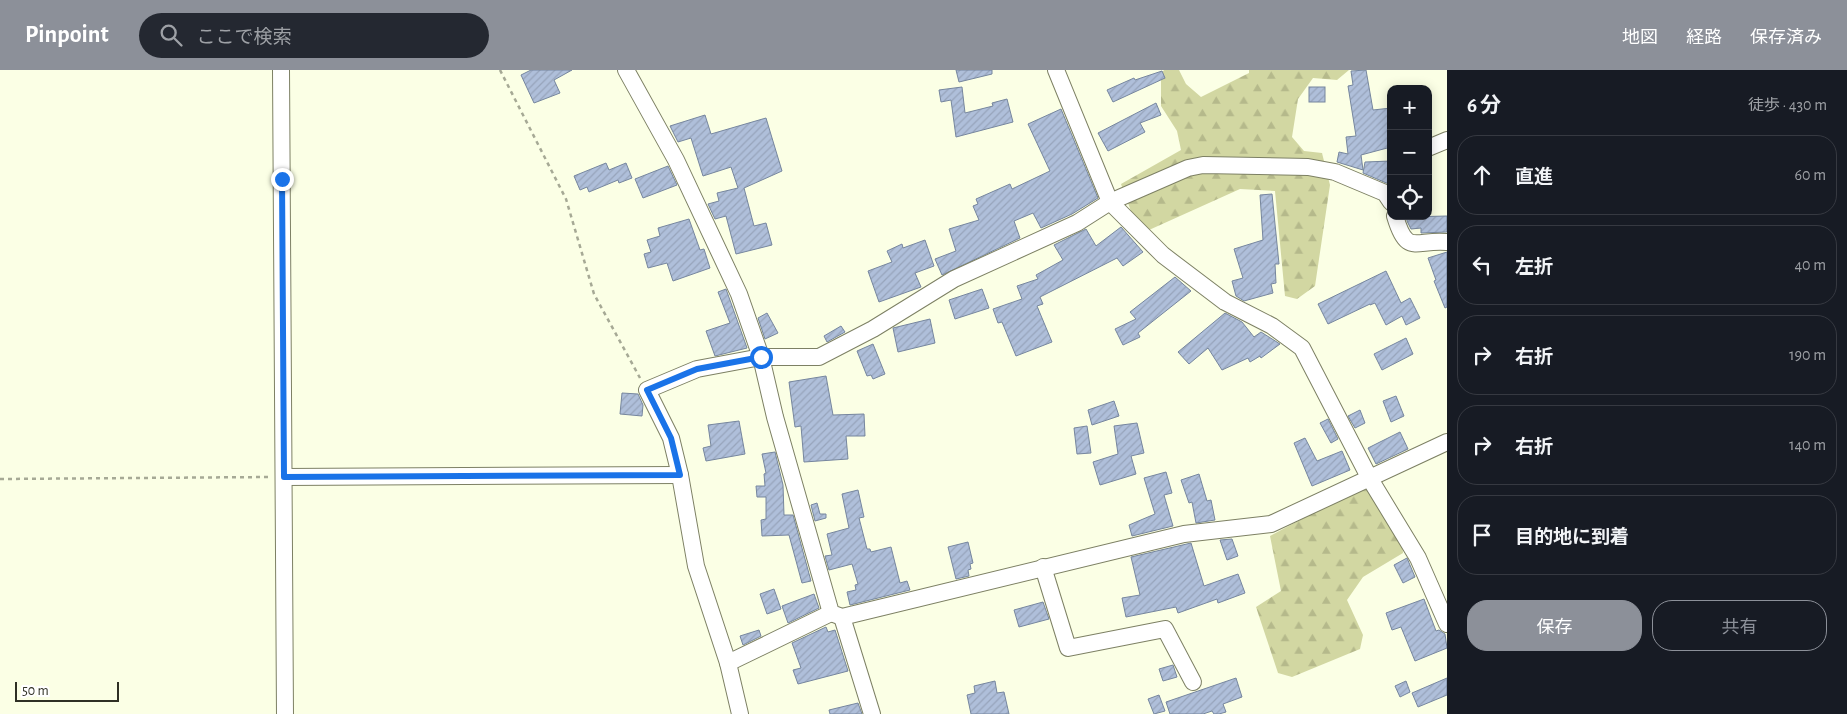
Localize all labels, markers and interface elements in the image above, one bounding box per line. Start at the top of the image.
search box [139,13,489,58]
icon: search [157,21,185,49]
text: Pinpoint [25,23,109,47]
text: ここで検索 [197,28,292,47]
text: 地図 [1622,29,1658,47]
text: 経路 [1686,29,1722,47]
text: 保存済み [1750,29,1822,47]
map controls [1387,85,1432,220]
button: + [1387,85,1432,130]
text: 6 分 [1467,95,1501,116]
text: 徒歩 · 430 m [1748,97,1827,113]
button: − [1387,130,1432,175]
icon: ahead [1468,161,1496,189]
text: 60 m [1795,167,1826,183]
route end [271,168,294,191]
text: 直進 [1515,168,1553,187]
button: locate [1387,175,1432,220]
icon: left [1468,251,1496,279]
text: 40 m [1794,257,1826,273]
text: 左折 [1515,258,1553,277]
icon: right [1468,341,1496,369]
route start [750,346,773,369]
text: 190 m [1789,347,1826,363]
text: 右折 [1515,348,1553,367]
icon: right [1468,431,1496,459]
text: 140 m [1789,437,1826,453]
text: 右折 [1515,438,1553,457]
icon: arrive [1468,521,1496,549]
text: 目的地に到着 [1515,528,1629,547]
button: 保存 [1467,600,1642,651]
button: 共有 [1652,600,1827,651]
scale bar [15,679,119,702]
text: 50 m [22,684,49,698]

